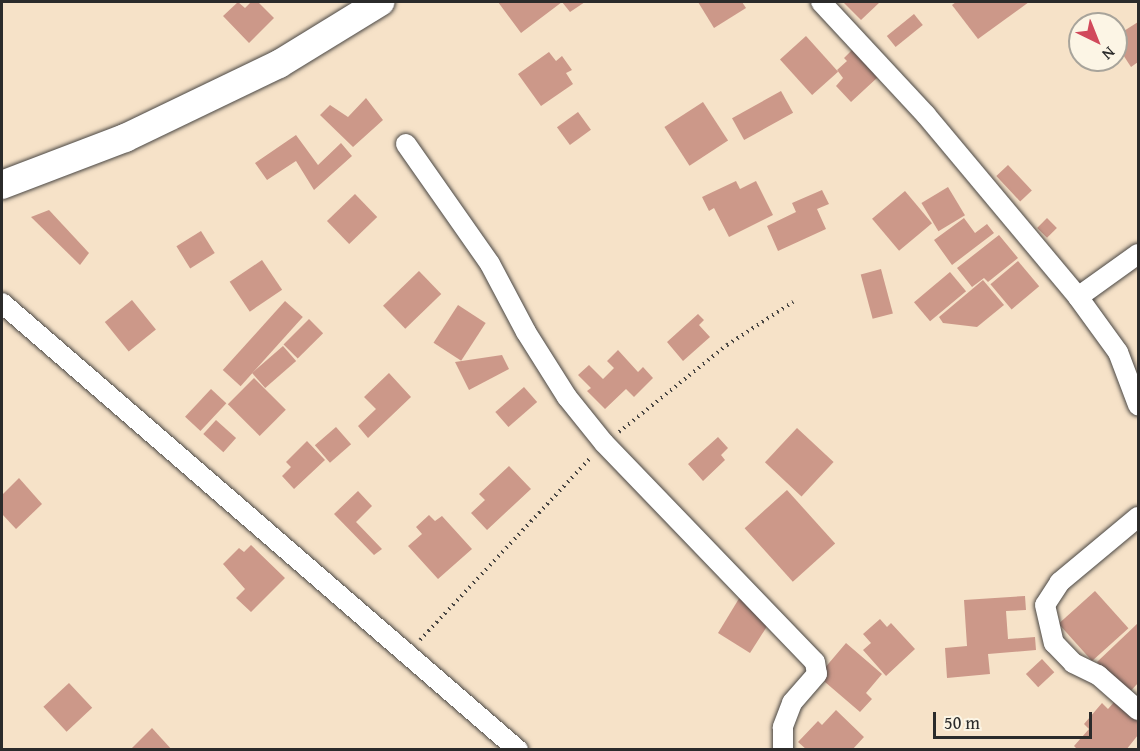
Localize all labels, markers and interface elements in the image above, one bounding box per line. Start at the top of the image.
north arrow [1068,12,1128,72]
text: N [1097,41,1121,66]
scale bar [936,700,1095,738]
text: 50 m [944,709,980,736]

